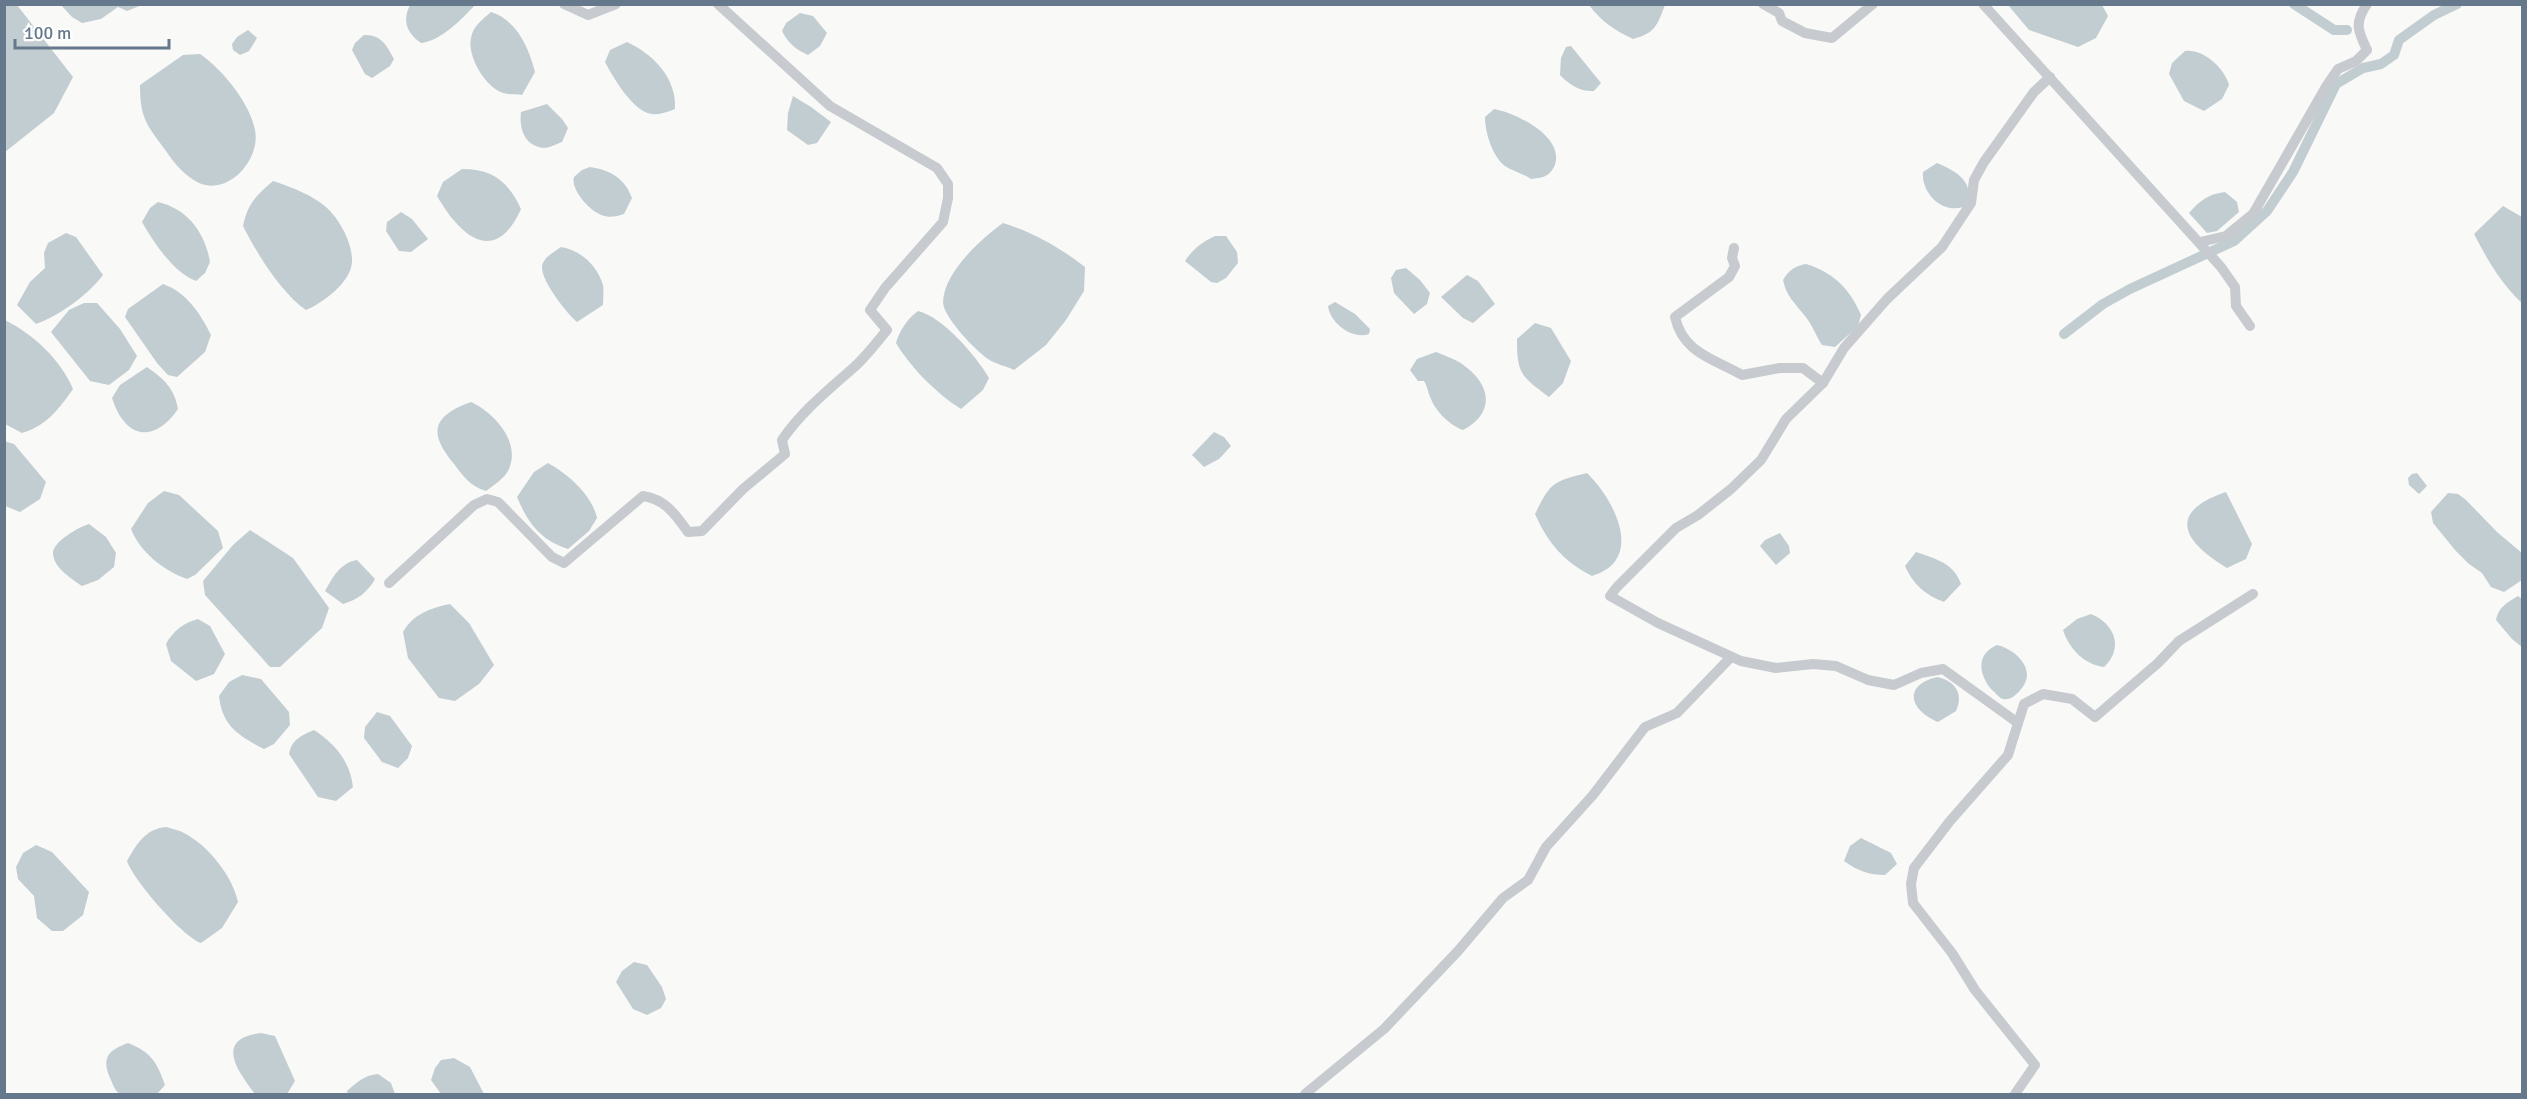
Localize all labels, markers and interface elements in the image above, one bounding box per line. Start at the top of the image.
scale bar [15,12,170,50]
text: 100 m [24,22,71,44]

